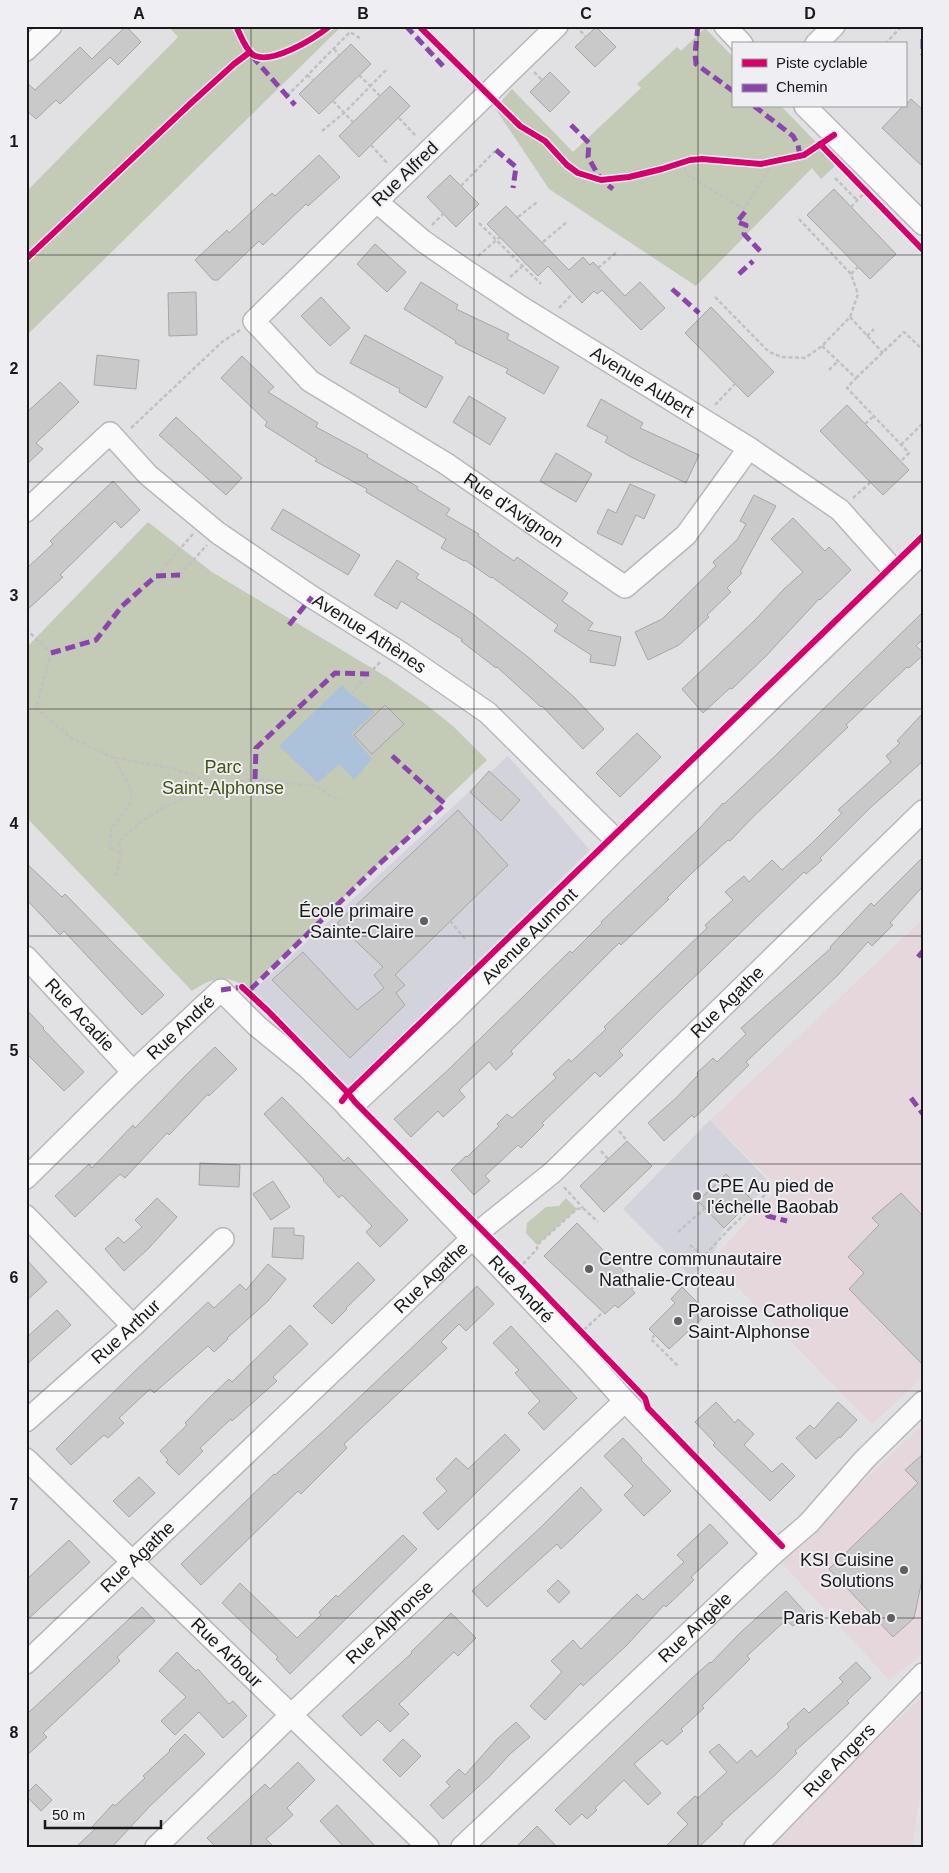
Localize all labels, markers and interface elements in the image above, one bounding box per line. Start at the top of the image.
text: A [133,5,145,22]
text: B [357,5,369,22]
text: C [580,5,592,22]
text: D [804,5,816,22]
legend [732,42,906,108]
text: Piste cyclable [776,54,868,71]
text: Chemin [776,78,828,95]
text: 1 [10,133,19,150]
street label: Rue Alfred [368,138,442,210]
street label: Avenue Aubert [587,342,698,421]
text: 2 [10,360,19,377]
street label: Rue d'Avignon [460,469,567,551]
text: 3 [10,587,19,604]
street label: Avenue Athènes [309,590,430,677]
park label: Parc Saint-Alphonse [162,757,284,798]
text: 4 [10,815,19,832]
street label: Avenue Aumont [477,884,581,988]
place label: École primaire Sainte-Claire [299,901,414,942]
marker: École primaire Sainte-Claire [418,915,430,927]
street label: Rue Agathe [687,962,768,1042]
street label: Rue Acadie [41,974,119,1055]
street label: Rue André [143,991,219,1064]
text: 5 [10,1042,19,1059]
place label: CPE Au pied de l'échelle Baobab [707,1176,839,1217]
marker: CPE Au pied de l'échelle Baobab [691,1190,703,1202]
street label: Rue Agathe [390,1238,472,1317]
place label: Centre communautaire Nathalie-Croteau [599,1249,782,1290]
street label: Rue André [484,1252,557,1327]
marker: Centre communautaire Nathalie-Croteau [583,1263,595,1275]
text: 6 [10,1269,19,1286]
street label: Rue Arthur [87,1295,164,1368]
place label: Paroisse Catholique Saint-Alphonse [688,1301,849,1342]
marker: Paroisse Catholique Saint-Alphonse [672,1315,684,1327]
text: 7 [10,1496,19,1513]
street label: Rue Agathe [97,1517,179,1597]
place label: KSI Cuisine Solutions [800,1550,894,1591]
marker: KSI Cuisine Solutions [898,1564,910,1576]
street label: Rue Alphonse [342,1577,437,1668]
street label: Rue Angèle [654,1588,736,1667]
place label: Paris Kebab [783,1608,881,1628]
marker: Paris Kebab [885,1612,897,1624]
street label: Rue Arbour [187,1614,266,1692]
street label: Rue Angers [799,1719,879,1801]
text: 8 [10,1724,19,1741]
scale bar [45,1798,161,1830]
text: 50 m [52,1806,85,1823]

